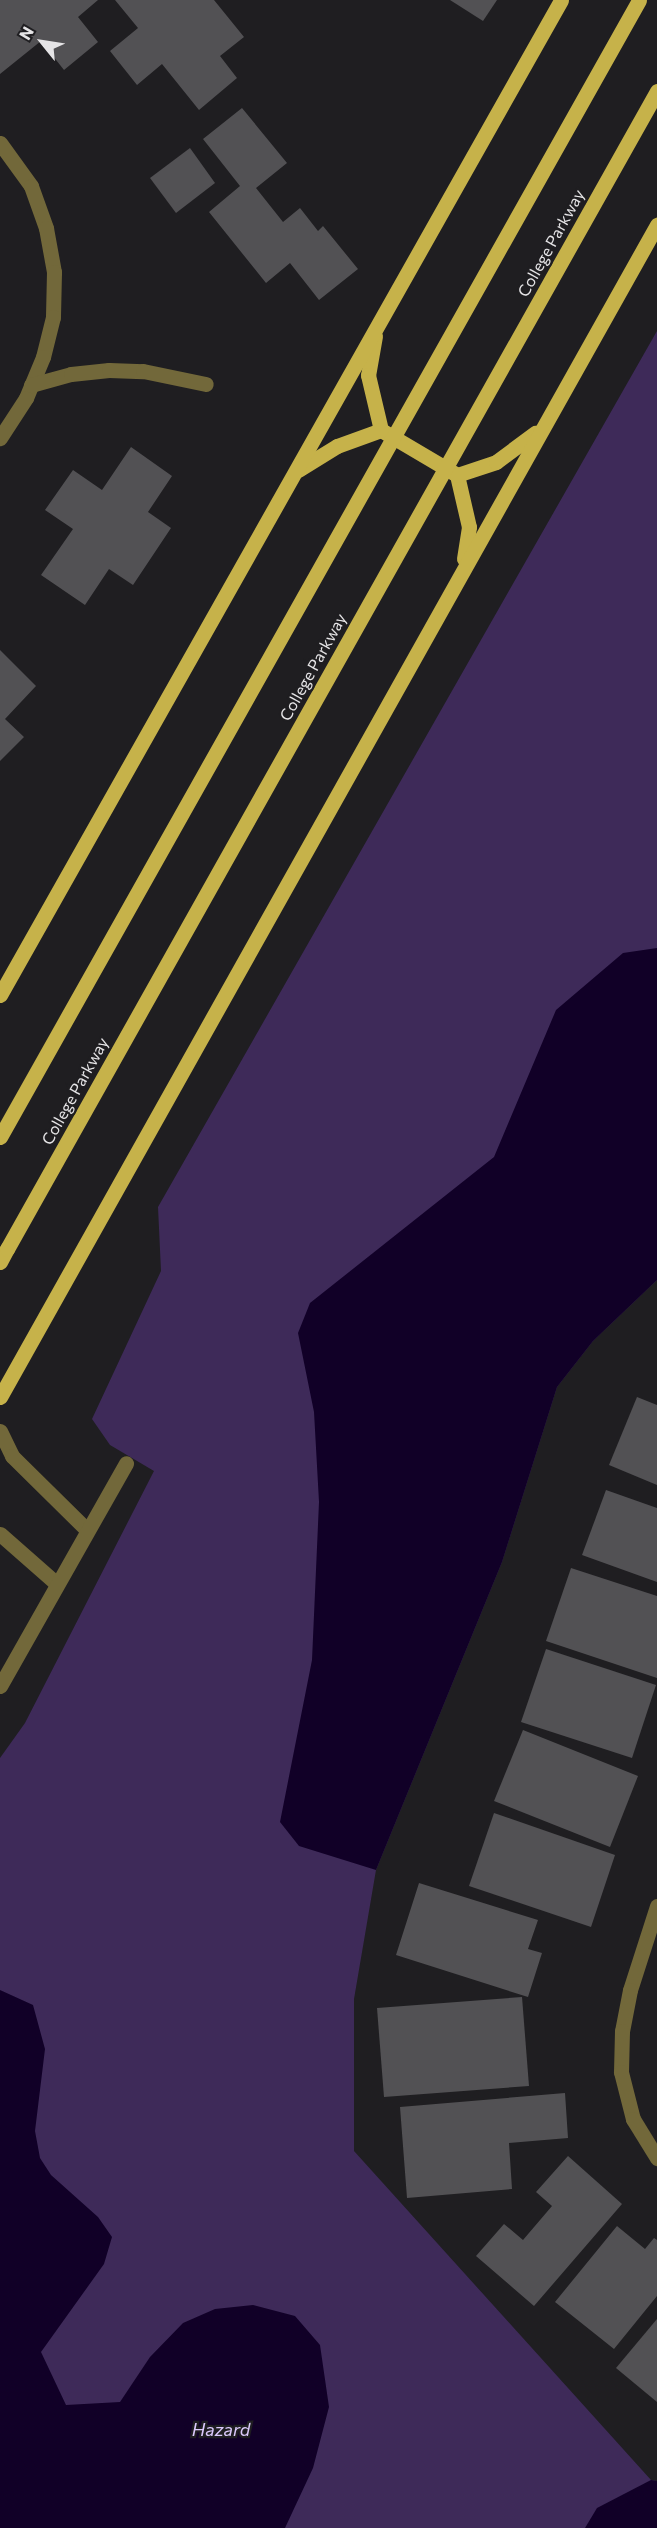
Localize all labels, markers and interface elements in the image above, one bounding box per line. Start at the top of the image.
north arrow [12,12,72,72]
text: N [15,23,37,43]
street label: College Parkway [514,186,588,300]
street label: College Parkway [276,610,350,724]
street label: College Parkway [38,1034,112,1148]
water label: Hazard [192,2418,250,2440]

